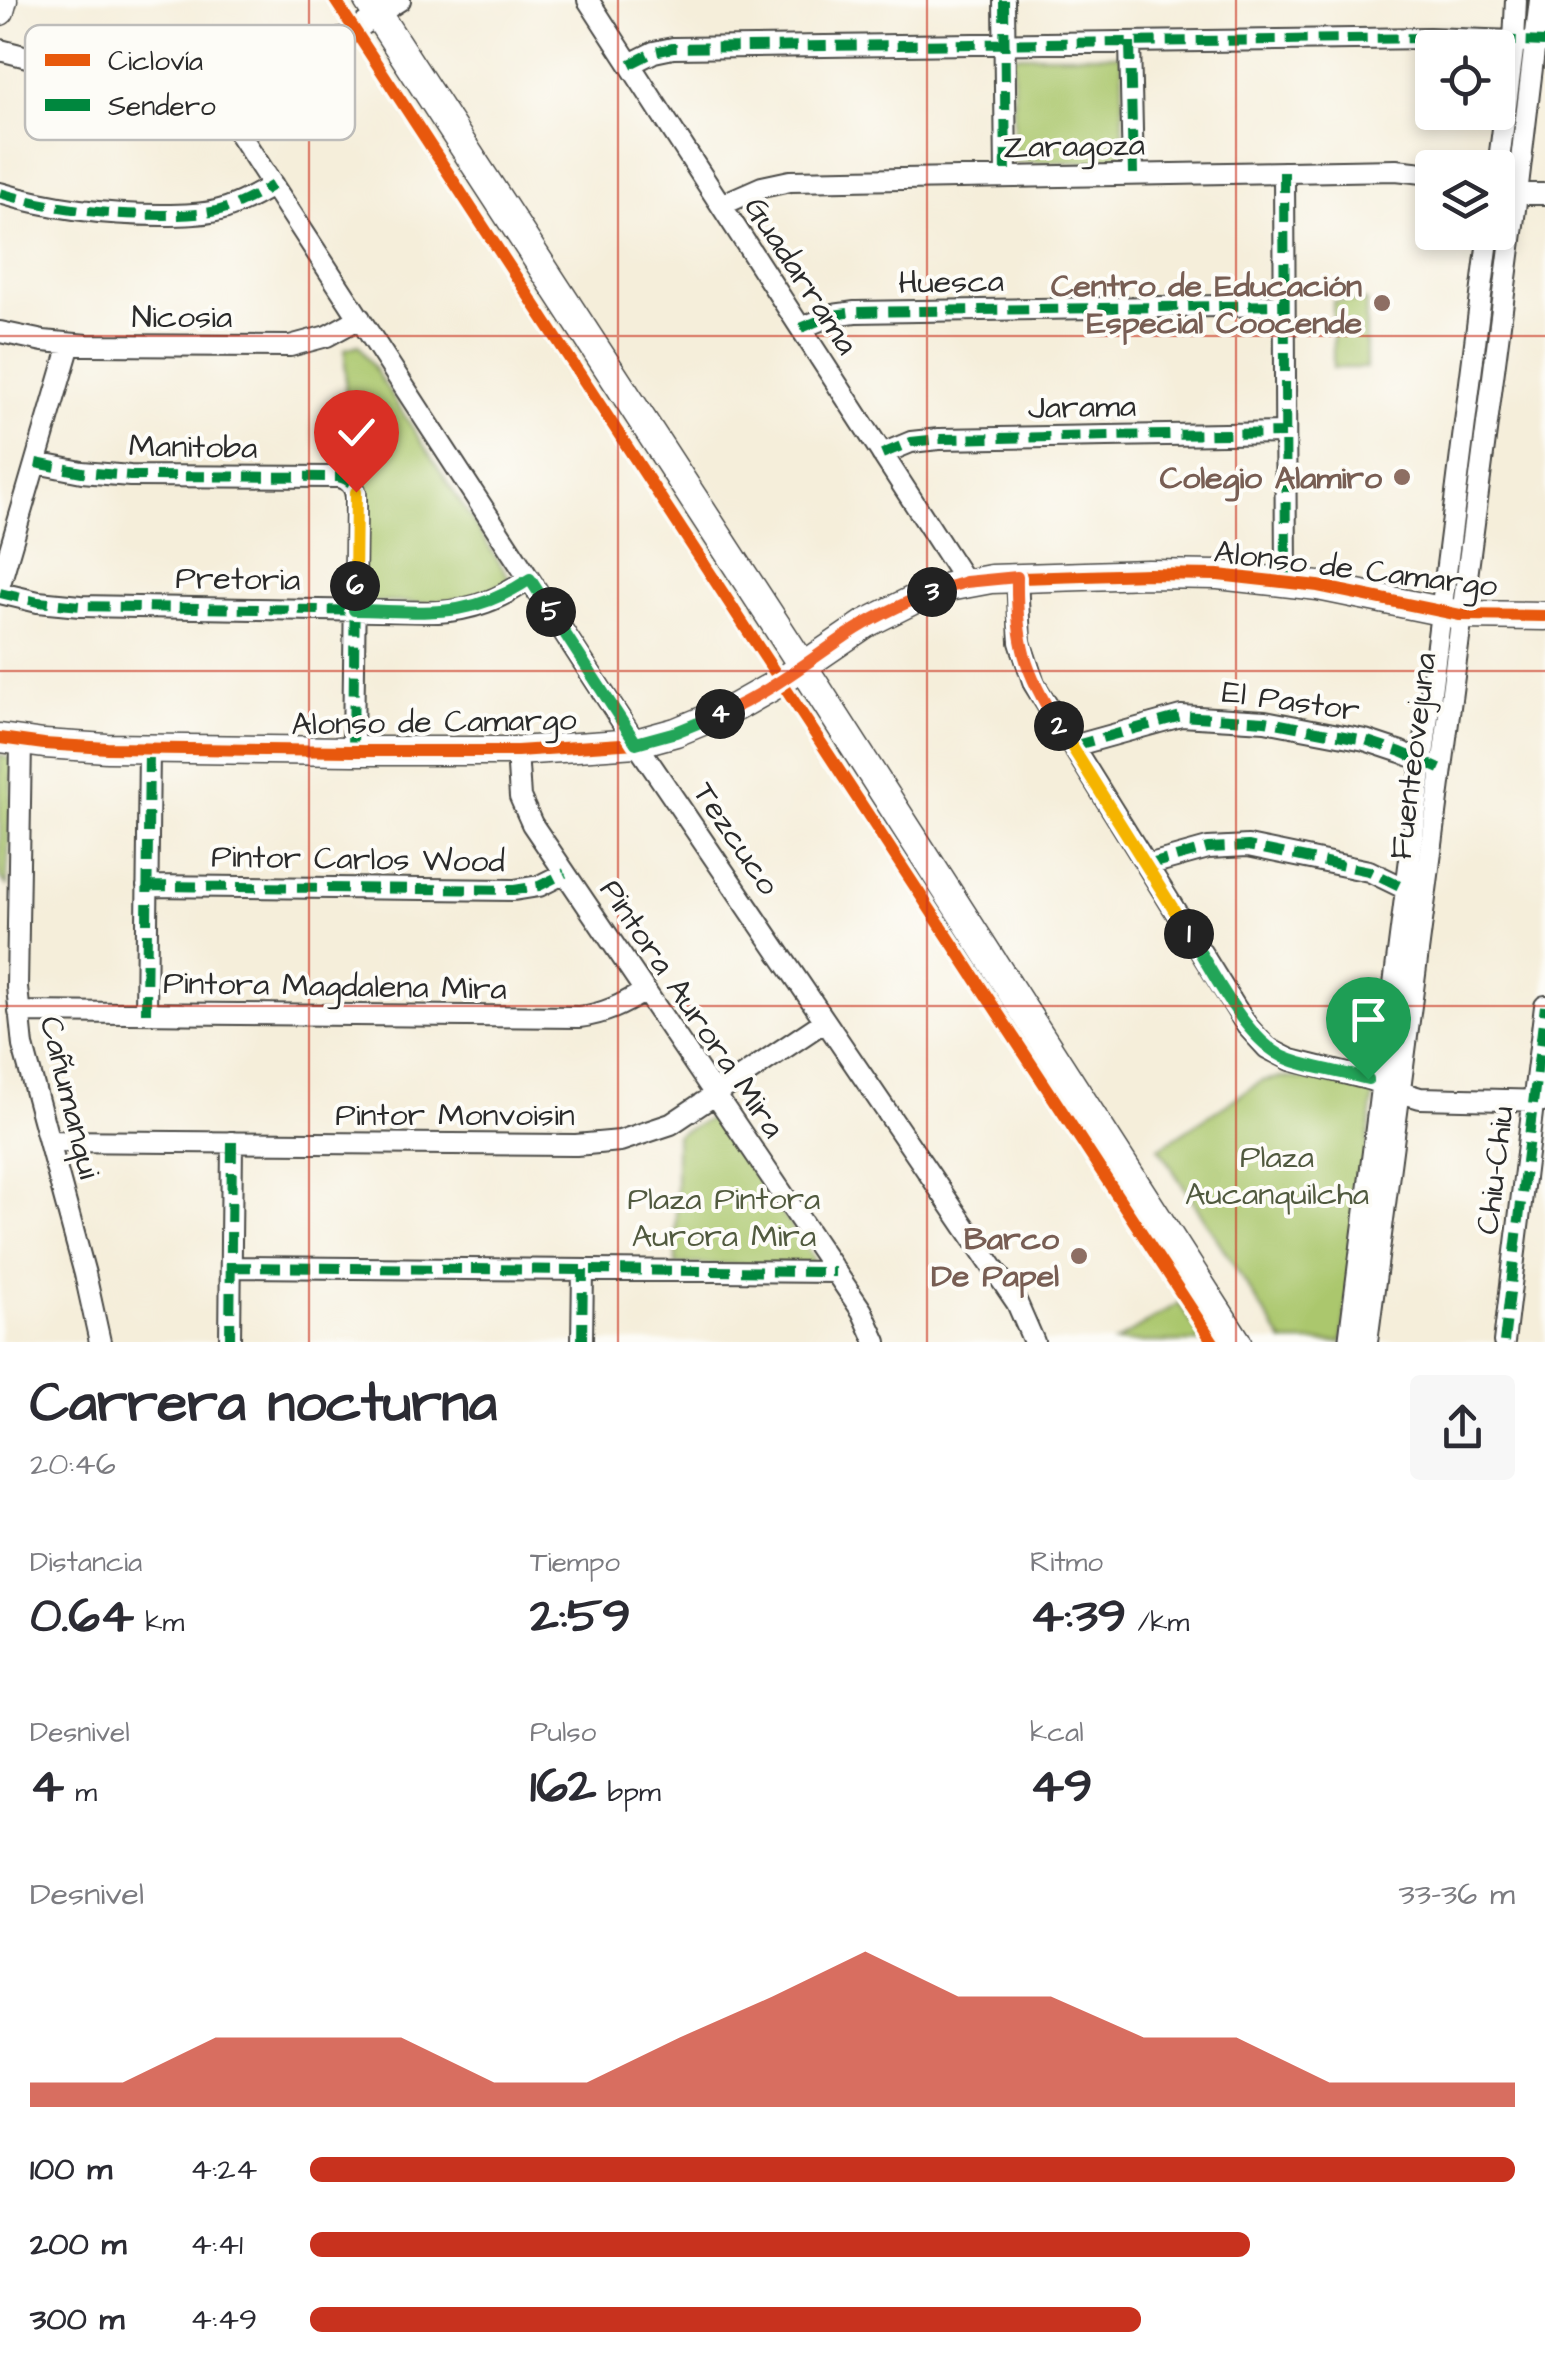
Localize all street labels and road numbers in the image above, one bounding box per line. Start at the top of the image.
street label: Zaragoza [1003,123,1145,170]
street label: Guadarrama [733,188,869,364]
street label: Huesca [898,259,1004,306]
street label: Nicosia [132,295,232,340]
street label: Jarama [1027,384,1137,431]
street label: Manitoba [128,424,258,471]
street label: Alonso de Camargo [1212,530,1500,609]
street label: Pretoria [175,556,301,603]
street label: Fuenteovejuna [1378,650,1449,862]
street label: El Pastor [1219,670,1363,733]
street label: Alonso de Camargo [291,698,577,747]
street label: Tezcuco [681,773,790,904]
street label: Pintor Carlos Wood [211,834,505,885]
street label: Pintora Aurora Mira [588,871,795,1147]
street label: Pintora Magdalena Mira [163,961,507,1012]
street label: Cañumanqui [28,1011,111,1183]
street label: Pintor Monvoisin [335,1093,575,1138]
street label: Chiu-Chiu [1465,1103,1526,1237]

